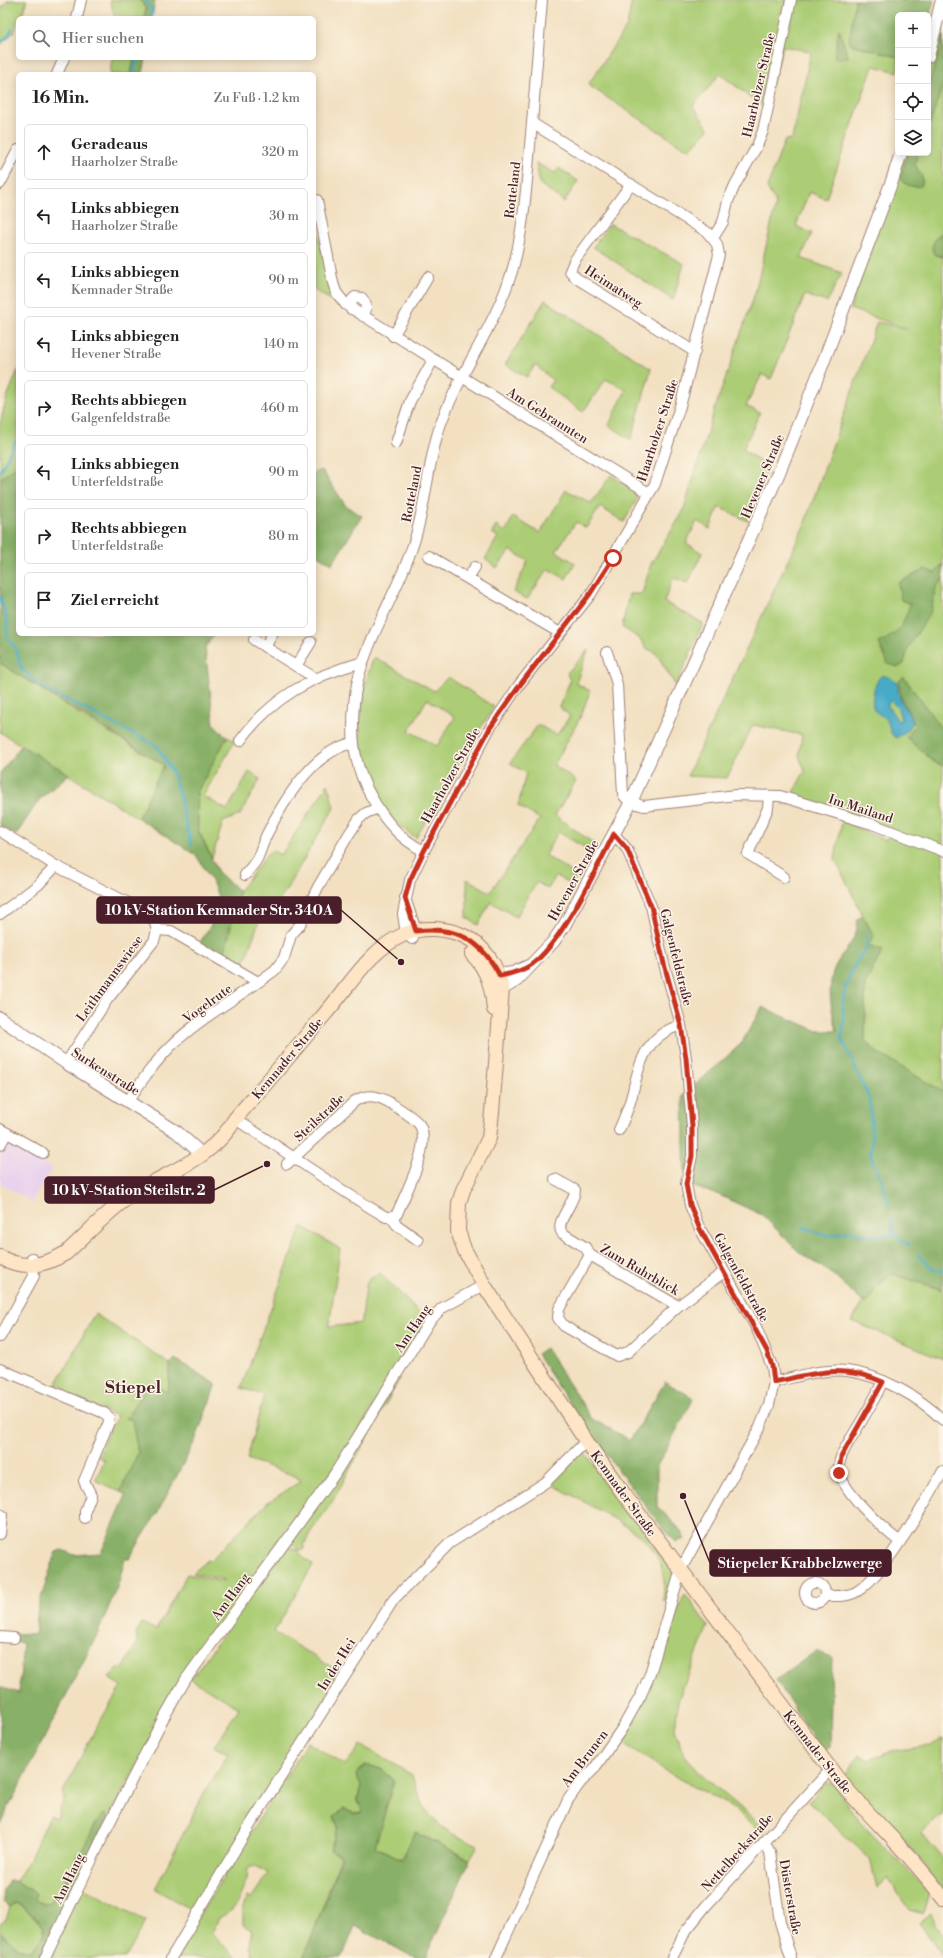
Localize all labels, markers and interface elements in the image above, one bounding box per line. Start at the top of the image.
map controls [895,12,931,156]
button: + [895,12,931,48]
search box [16,16,316,60]
icon: search [30,27,52,49]
text: Hier suchen [62,29,144,48]
street label: Haarholzer Straße [739,31,779,139]
button: − [895,48,931,84]
button: locate [895,84,931,120]
text: 16 Min. [32,87,89,109]
text: Zu Fuß · 1.2 km [214,90,300,106]
button: layers [895,120,931,156]
text: Geradeaus [71,135,148,154]
icon: ahead [33,141,55,163]
text: 320 m [262,144,299,160]
text: Haarholzer Straße [71,154,178,170]
street label: Rotteland [502,160,524,220]
text: Links abbiegen [71,199,179,218]
icon: left [33,205,55,227]
text: 30 m [269,208,299,224]
text: Haarholzer Straße [71,218,178,234]
street label: Heimatweg [581,262,646,312]
text: Links abbiegen [71,263,179,282]
icon: left [33,269,55,291]
text: 90 m [268,272,299,288]
text: Kemnader Straße [71,282,173,298]
text: Links abbiegen [71,327,179,346]
icon: left [33,333,55,355]
text: 140 m [263,336,299,352]
text: Hevener Straße [71,346,161,362]
street label: Haarholzer Straße [634,377,682,484]
street label: Am Gebrannten [503,384,591,447]
text: Rechts abbiegen [71,391,187,410]
icon: right [33,397,55,419]
text: 460 m [261,400,299,416]
text: Galgenfeldstraße [71,410,171,426]
street label: Hevener Straße [738,431,788,521]
text: Links abbiegen [71,455,179,474]
icon: left [33,461,55,483]
text: 90 m [268,464,299,480]
street label: Rotteland [399,464,425,524]
text: Unterfeldstraße [71,474,164,490]
text: Rechts abbiegen [71,519,187,538]
icon: right [33,525,55,547]
text: 80 m [268,528,299,544]
text: Unterfeldstraße [71,538,164,554]
route start [604,549,622,567]
icon: arrive [33,589,55,611]
text: Ziel erreicht [71,591,159,610]
street label: Haarholzer Straße [418,724,484,826]
street label: Im Mailand [826,791,896,827]
street label: Hevener Straße [545,837,603,924]
callout: 10 kV-Station Kemnader Str. 340A [97,897,341,923]
text: 10 kV-Station Kemnader Str. 340A [105,902,334,920]
street label: Galgenfeldstraße [656,907,696,1008]
street label: Leithmannswiese [73,932,147,1025]
street label: Vogelrute [179,980,236,1028]
street label: Kemnader Straße [249,1014,327,1103]
street label: Surkenstraße [68,1044,143,1099]
street label: Steilstraße [291,1090,349,1145]
callout: 10 kV-Station Steilstr. 2 [45,1177,214,1203]
text: 10 kV-Station Steilstr. 2 [53,1182,206,1200]
street label: Galgenfeldstraße [710,1230,772,1325]
street label: Zum Ruhrblick [597,1241,683,1300]
street label: Am Hang [390,1301,435,1356]
district label: Stiepel [105,1377,161,1399]
street label: Kemnader Straße [587,1448,660,1540]
route end [830,1464,848,1482]
callout: Stiepeler Krabbelzwerge [710,1550,891,1576]
text: Stiepeler Krabbelzwerge [718,1555,883,1573]
street label: Am Hang [208,1570,253,1624]
street label: In der Hei [314,1635,359,1694]
street label: Kemnader Straße [780,1707,855,1798]
street label: Am Brunen [557,1727,612,1791]
street label: Nettelbeckstraße [698,1810,777,1895]
street label: Am Hang [49,1850,88,1907]
street label: Düsterstraße [776,1858,805,1937]

